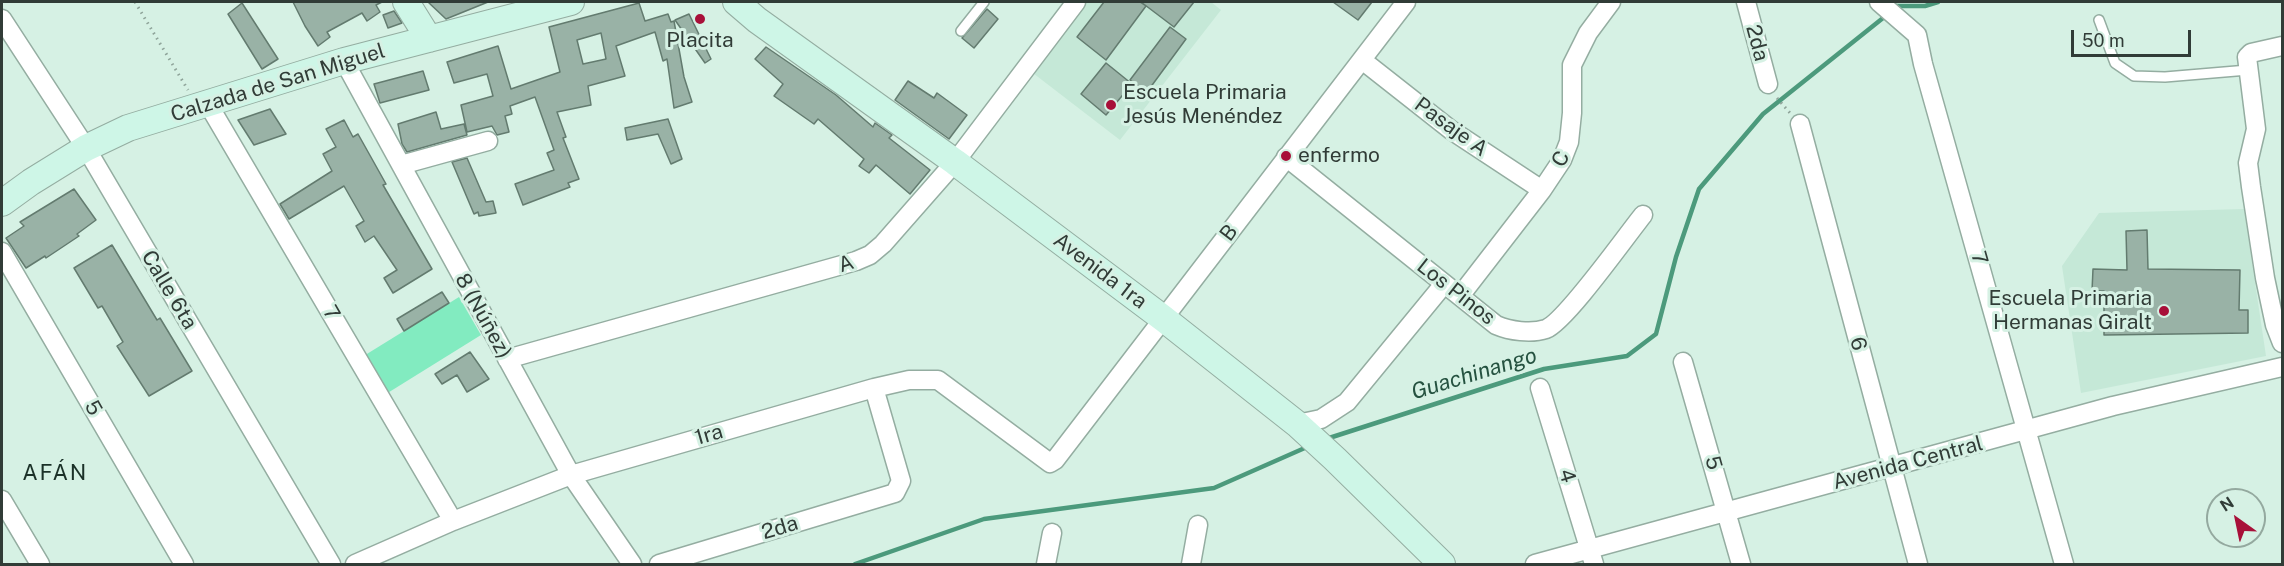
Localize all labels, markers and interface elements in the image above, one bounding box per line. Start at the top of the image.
marker: Placita [693,12,707,26]
scale bar [2074,18,2194,56]
street label: 2da [1740,22,1774,64]
place label: Placita [666,28,734,54]
text: 50 m [2082,30,2125,51]
street label: Calzada de San Miguel [168,38,388,128]
place label: Escuela Primaria Jesús Menéndez [1123,80,1287,130]
street label: Pasaje A [1409,92,1493,162]
marker: Escuela Primaria Jesús Menéndez [1104,98,1118,112]
place label: enfermo [1298,143,1380,169]
street label: C [1546,147,1576,171]
marker: enfermo [1279,149,1293,163]
street label: B [1215,220,1243,246]
street label: Avenida 1ra [1048,228,1152,314]
street label: Calle 6ta [136,246,202,334]
street label: 7 [1965,248,1993,268]
street label: A [835,250,857,278]
street label: Los Pinos [1412,254,1500,330]
street label: 8 (Núñez) [449,269,517,363]
place label: Escuela Primaria Hermanas Giralt [1988,286,2152,336]
street label: 7 [317,301,345,325]
marker: Escuela Primaria Hermanas Giralt [2157,304,2171,318]
street label: 6 [1844,334,1872,354]
water label: Guachinango [1408,342,1540,406]
street label: 5 [79,396,107,420]
street label: 1ra [692,419,726,451]
street label: Avenida Central [1830,431,1986,495]
street label: 5 [1699,453,1727,473]
district label: AFÁN [22,460,88,486]
street label: 4 [1553,466,1581,486]
north arrow [2206,488,2266,548]
text: N [2217,493,2237,516]
street label: 2da [759,511,801,545]

